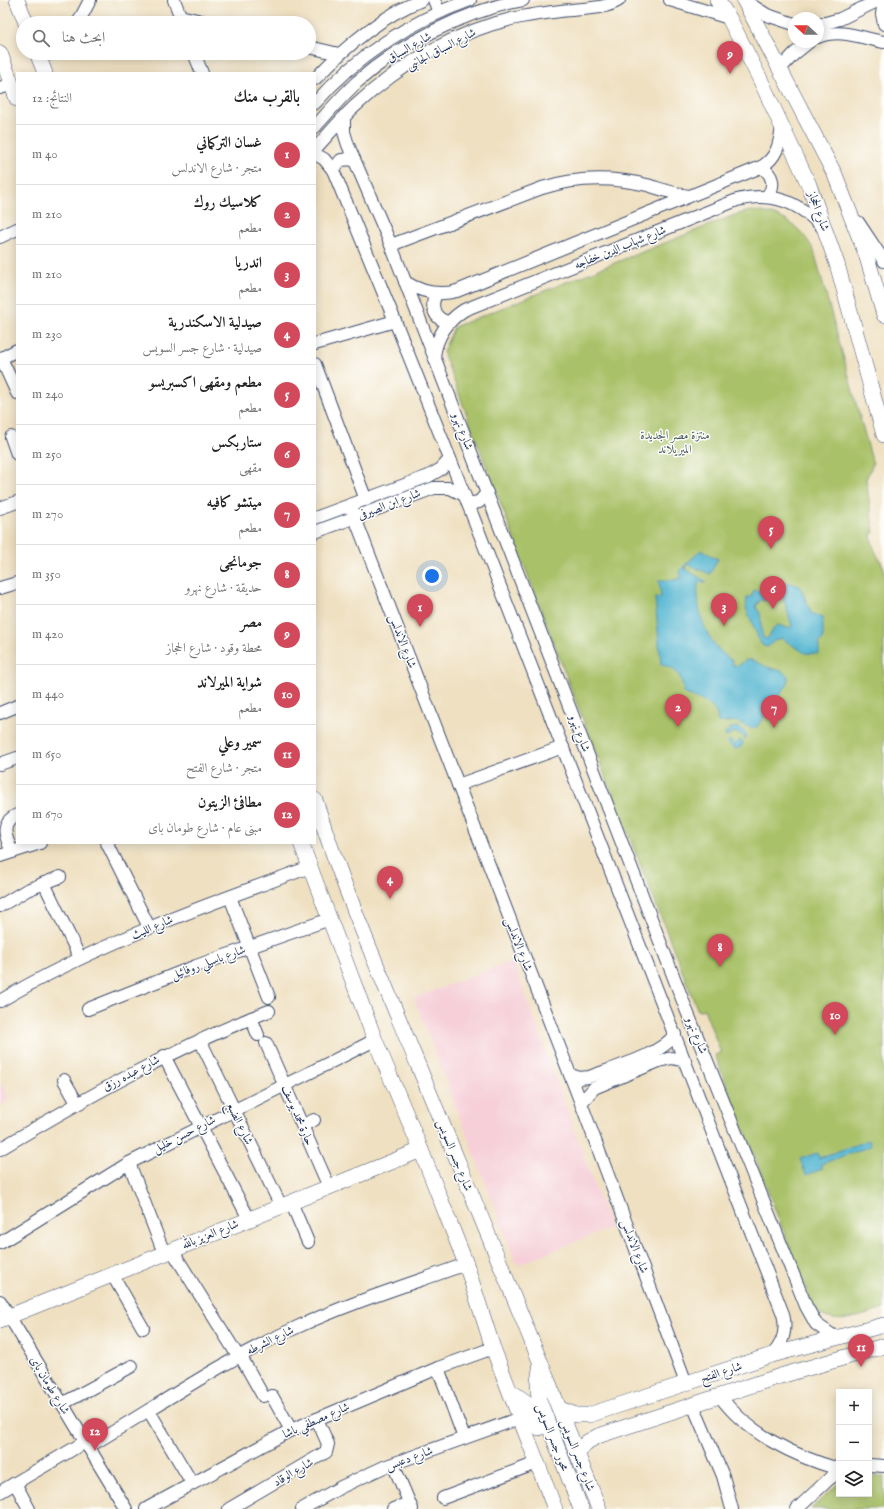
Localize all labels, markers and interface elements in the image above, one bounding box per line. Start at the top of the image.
north arrow [788,12,824,48]
search box [16,16,316,60]
street label: شارع السباق الجانبى [404,25,480,77]
icon: search [30,27,52,49]
text: ابحث هنا [62,28,105,47]
street label: شارع السباق [384,29,436,69]
pin: 9 [717,41,743,74]
text: بالقرب منك [233,87,300,108]
text: النتائج: 12 [32,90,72,107]
text: غسان التركماني [196,133,262,152]
text: 40 m [32,146,58,163]
text: 1 [285,146,289,163]
text: متجر · شارع الاندلس [172,160,262,177]
street label: شارع الحجاز [801,188,833,234]
text: كلاسيك روك [194,193,262,212]
text: 210 m [32,206,62,223]
text: 2 [284,206,290,223]
text: مطعم [238,220,262,237]
street label: شارع شهاب الدين خفاجه [572,222,670,276]
text: اندريا [235,253,262,272]
text: 210 m [32,266,62,283]
text: 3 [285,266,289,283]
text: مطعم [238,280,262,297]
text: صيدلية الاسكندرية [168,313,262,332]
text: 230 m [32,326,62,343]
text: 4 [284,326,290,343]
text: صيدلية · شارع جسر السويس [142,340,262,357]
text: مطعم ومقهى اكسبريسو [149,373,262,392]
text: 240 m [32,386,64,403]
text: 5 [285,386,289,403]
text: مطعم [238,400,262,417]
street label: شارع نهرو [445,409,477,453]
park label: منتزة مصر الجديدة الميريلاند [640,428,710,457]
text: ستاربكس [211,433,262,452]
text: 250 m [32,446,62,463]
text: 6 [284,446,290,463]
text: مقهى [239,460,262,477]
street label: شارع ابن الصيرفى [356,486,424,526]
text: ميتشو كافيه [206,493,262,512]
text: 270 m [32,506,63,523]
text: 7 [284,506,290,523]
pin: 5 [758,516,784,549]
text: مطعم [238,520,262,537]
text: جومانجى [219,553,262,572]
text: 350 m [32,566,61,583]
text: 8 [284,566,290,583]
your location [422,566,442,586]
pin: 6 [760,576,786,609]
text: حديقة · شارع نهرو [185,580,262,597]
pin: 3 [711,593,737,626]
pin: 1 [407,594,433,627]
street label: شارع الاندلس [383,612,420,672]
text: مصر [240,613,262,632]
text: 420 m [32,626,64,643]
text: 9 [284,626,290,643]
text: محطة وقود · شارع الحجاز [166,640,262,657]
text: شواية الميرلاند [197,673,262,692]
text: 440 m [32,686,64,703]
text: 10 [281,686,293,703]
pin: 2 [665,694,691,727]
pin: 7 [761,695,787,728]
text: مطعم [238,700,262,717]
street label: شارع نهرو [562,711,594,755]
text: سمير وعلي [218,733,262,752]
text: 650 m [32,746,61,763]
text: 11 [282,746,292,763]
text: متجر · شارع الفتح [186,760,262,777]
text: مطافئ الزيتون [198,793,262,812]
text: 670 m [32,806,63,823]
text: 12 [282,806,292,823]
text: مبنى عام · شارع طومان باى [148,820,262,837]
pin: 4 [377,866,403,899]
street label: شارع الليث [129,912,177,946]
street label: شارع الاندلس [499,915,536,975]
pin: 8 [707,934,733,967]
street label: شارع باسيلي روفائيل [169,942,249,987]
pin: 10 [822,1002,848,1035]
street label: شارع نهرو [679,1013,711,1057]
street label: شارع عبده رزق [100,1052,164,1097]
street label: حارة محمد يوسف [278,1083,317,1148]
street label: شارع الضبع [220,1099,256,1149]
street label: شارع حسن خليل [150,1112,220,1159]
street label: شارع جسر السويس [431,1117,476,1194]
street label: شارع العزيز بالله [179,1213,242,1255]
street label: شارع الاندلس [615,1217,652,1277]
street label: شارع الشرطه [244,1323,298,1361]
pin: 11 [848,1334,874,1367]
street label: شارع طومان باى [24,1353,73,1419]
street label: شارع الفتح [698,1359,745,1389]
map controls [836,1389,872,1497]
button: + [836,1389,872,1425]
street label: شارع مصطفي باشا [281,1399,354,1445]
street label: محور جسر السويس [532,1401,573,1474]
street label: شارع جسر السويس [554,1417,598,1495]
pin: 12 [82,1418,108,1451]
button: − [836,1425,872,1461]
street label: شارع دعبس [383,1443,436,1477]
street label: شارع الوقاد [270,1455,318,1493]
button: layers [836,1461,872,1497]

